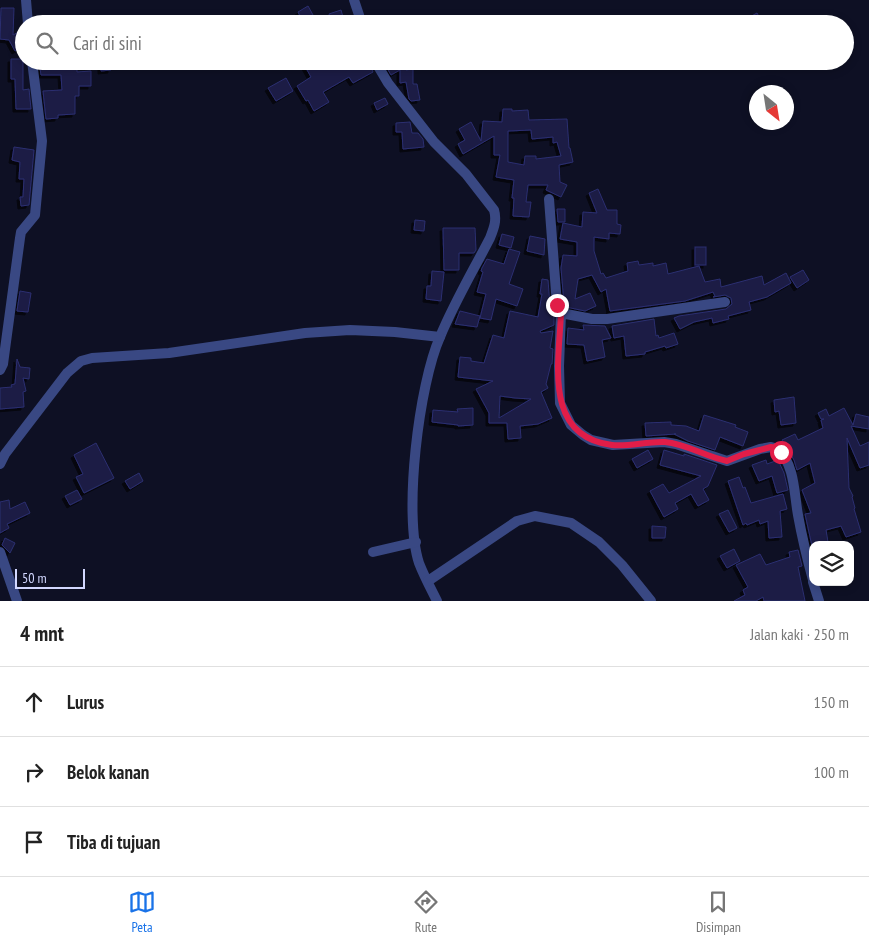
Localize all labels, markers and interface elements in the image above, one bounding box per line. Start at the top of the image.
search box [15,15,854,70]
icon: search [33,29,61,57]
text: Cari di sini [73,31,142,55]
north arrow [749,85,794,130]
route end [546,294,569,317]
route start [770,441,793,464]
map controls [809,541,854,586]
button: layers [809,541,854,586]
scale bar [15,566,85,589]
text: 50 m [22,569,47,587]
text: 4 mnt [20,620,64,647]
text: Jalan kaki · 250 m [750,624,849,644]
icon: ahead [20,688,48,716]
text: Lurus [67,690,104,714]
text: 150 m [814,692,849,712]
icon: right [20,758,48,786]
text: Belok kanan [67,760,149,784]
text: 100 m [814,762,849,782]
icon: arrive [20,828,48,856]
text: Tiba di tujuan [67,830,160,854]
tab: Peta [128,888,156,936]
tab: Rute [412,888,440,936]
tab: Disimpan [696,888,741,936]

